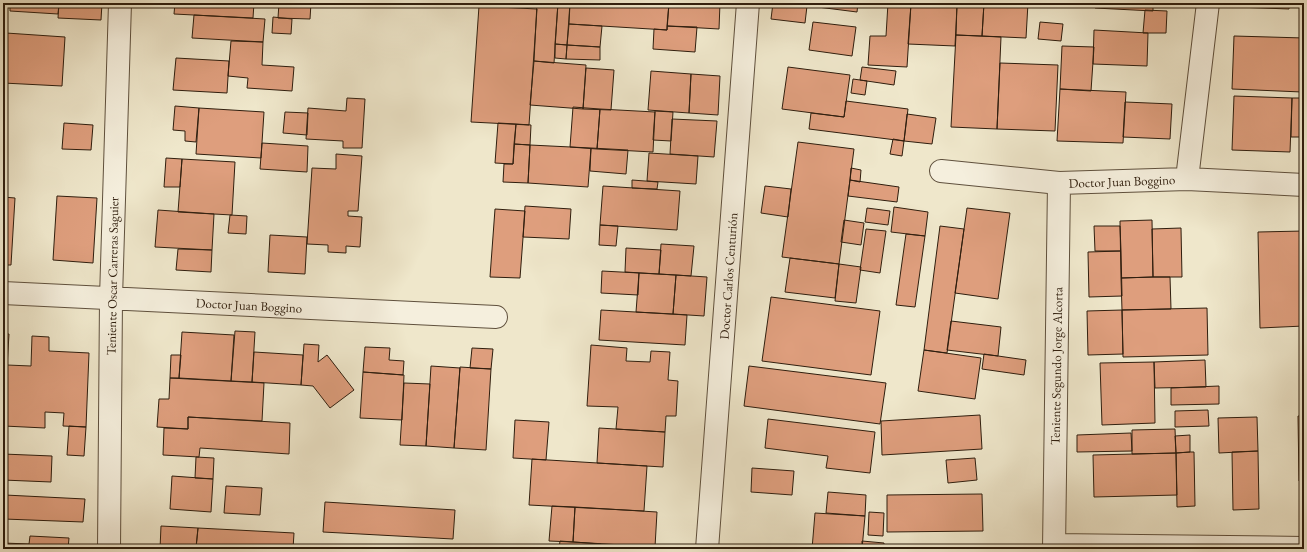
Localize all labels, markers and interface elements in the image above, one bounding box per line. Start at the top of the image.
street label: Doctor Juan Boggino [1068,171,1176,192]
street label: Teniente Oscar Carreras Saguier [103,196,122,355]
street label: Doctor Carlos Centurión [716,212,741,340]
street label: Teniente Segundo Jorge Alcorta [1047,286,1066,445]
street label: Doctor Juan Boggino [195,294,303,317]

